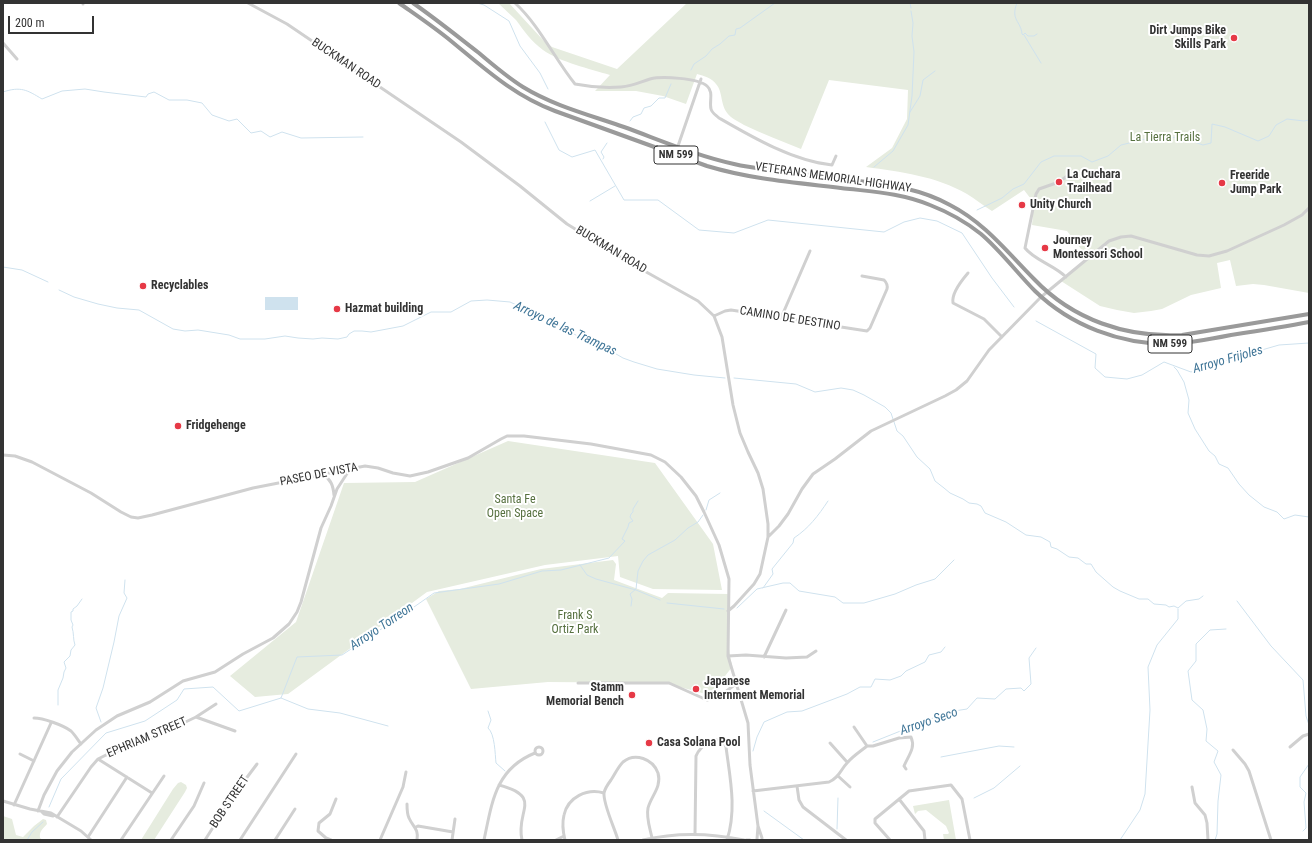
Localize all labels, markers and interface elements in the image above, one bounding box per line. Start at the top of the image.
scale bar [10,8,96,34]
text: 200 m [15,16,45,30]
place label: Dirt Jumps Bike Skills Park [1150,24,1226,52]
marker: Dirt Jumps Bike Skills Park [1229,33,1239,43]
street label: BUCKMAN ROAD [309,36,383,92]
park label: La Tierra Trails [1130,131,1200,145]
road number: NM 599 [654,146,698,164]
street label: VETERANS MEMORIAL HIGHWAY [754,160,912,196]
place label: La Cuchara Trailhead [1067,168,1120,196]
place label: Freeride Jump Park [1230,169,1282,197]
marker: La Cuchara Trailhead [1054,177,1064,187]
marker: Freeride Jump Park [1217,178,1227,188]
place label: Unity Church [1030,198,1092,212]
marker: Unity Church [1017,200,1027,210]
street label: BUCKMAN ROAD [573,223,649,277]
place label: Journey Montessori School [1053,234,1143,262]
marker: Journey Montessori School [1040,243,1050,253]
place label: Recyclables [151,279,209,293]
marker: Recyclables [138,281,148,291]
water label: Arroyo de las Trampas [511,298,619,360]
place label: Hazmat building [345,302,423,316]
marker: Hazmat building [332,304,342,314]
street label: CAMINO DE DESTINO [739,304,841,334]
road number: NM 599 [1148,335,1192,353]
water label: Arroyo Frijoles [1191,343,1265,377]
place label: Fridgehenge [186,419,246,433]
marker: Fridgehenge [173,421,183,431]
street label: PASEO DE VISTA [279,460,359,490]
park label: Santa Fe Open Space [487,493,543,521]
water label: Arroyo Torreon [347,600,417,654]
park label: Frank S Ortiz Park [552,609,598,637]
place label: Japanese Internment Memorial [704,675,805,703]
place label: Stamm Memorial Bench [546,681,624,709]
marker: Japanese Internment Memorial [691,684,701,694]
marker: Stamm Memorial Bench [627,690,637,700]
water label: Arroyo Seco [898,705,960,739]
street label: EPHRIAM STREET [105,715,189,761]
place label: Casa Solana Pool [657,736,741,750]
marker: Casa Solana Pool [644,738,654,748]
street label: BOB STREET [207,773,253,831]

